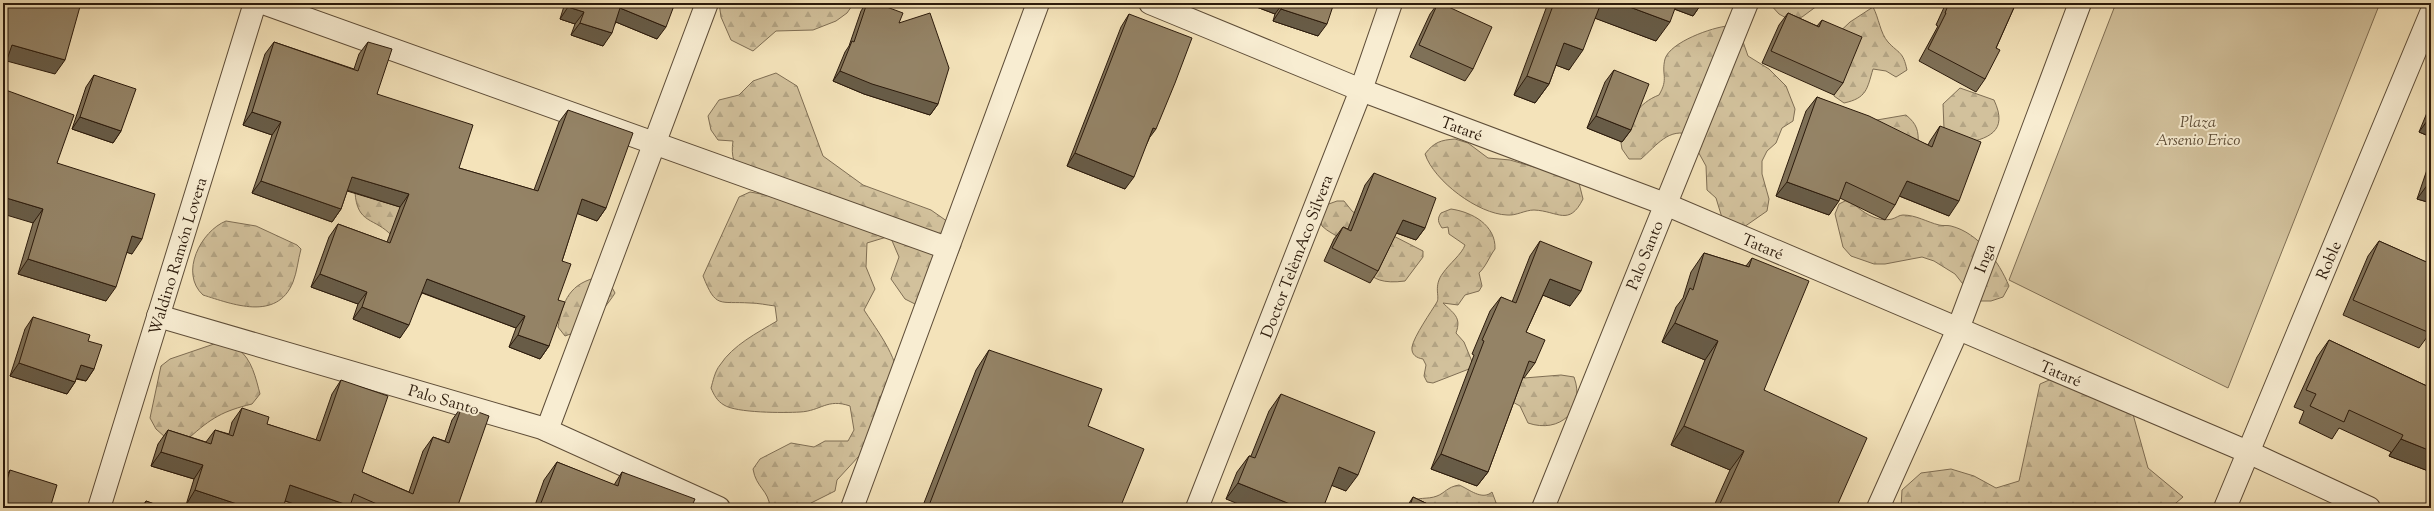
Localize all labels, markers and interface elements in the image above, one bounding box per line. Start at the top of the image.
street label: Tataré [1437,112,1485,149]
park label: Plaza Arsenio Erico [2156,112,2240,153]
street label: Doctor TelèmAco Silvera [1257,171,1340,342]
street label: Waldino Ramón Lovera [144,174,215,338]
street label: Palo Santo [1622,218,1671,294]
street label: Tataré [1738,229,1786,267]
street label: Roble [2312,238,2349,284]
street label: Inga [1970,240,2003,277]
street label: Tataré [2036,356,2084,394]
street label: Palo Santo [405,380,482,423]

